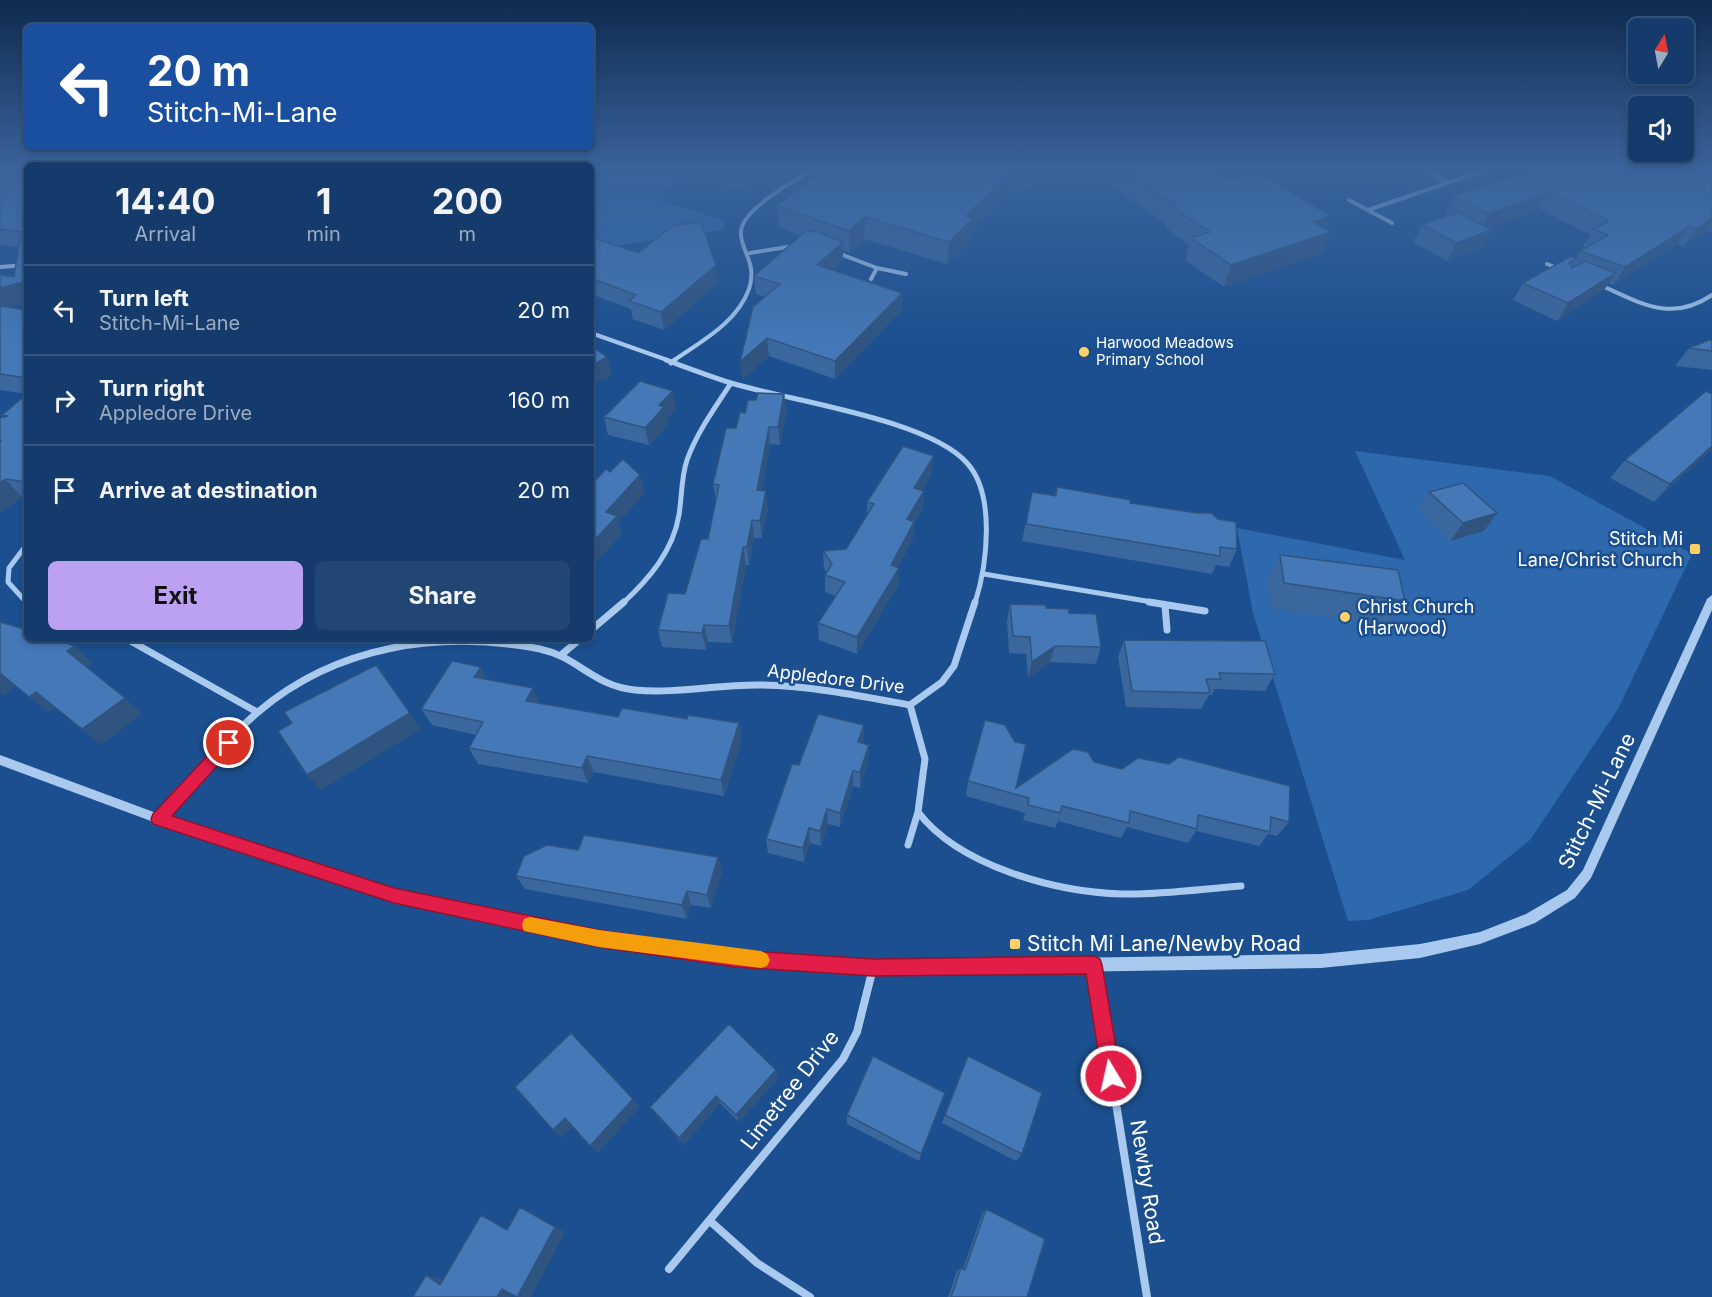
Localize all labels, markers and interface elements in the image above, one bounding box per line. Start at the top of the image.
north arrow [1628,18,1694,84]
map controls [1628,18,1694,162]
text: 20 m [147,45,250,96]
icon: left [48,48,126,126]
text: Stitch-Mi-Lane [147,96,338,129]
button: sound [1628,96,1694,162]
text: 14:40 [115,179,216,223]
text: 1 [316,179,331,223]
text: 200 [432,179,503,223]
text: Arrival [135,222,196,246]
text: min [307,222,341,246]
text: m [459,222,476,246]
text: Turn left [99,285,189,311]
icon: left [48,294,81,327]
text: 20 m [517,297,570,323]
text: Stitch-Mi-Lane [99,311,240,335]
place label: Harwood Meadows Primary School [1096,333,1234,369]
marker: Harwood Meadows Primary School [1077,345,1091,359]
text: Turn right [99,375,205,401]
icon: right [48,384,81,417]
text: 160 m [508,387,570,413]
text: Appledore Drive [99,401,252,425]
icon: arrive [48,474,81,507]
text: Arrive at destination [99,477,318,503]
text: 20 m [517,477,570,503]
place label: Stitch Mi Lane/Christ Church [1518,528,1683,570]
marker: Stitch Mi Lane/Christ Church [1688,542,1702,556]
button: Exit [48,561,303,630]
button: Share [315,561,570,630]
place label: Christ Church (Harwood) [1357,596,1475,638]
marker: Christ Church (Harwood) [1338,610,1352,624]
street label: Appledore Drive [766,660,906,697]
pin [203,717,254,768]
icon: arrive [212,726,245,759]
street label: Stitch-Mi-Lane [1553,729,1640,873]
place label: Stitch Mi Lane/Newby Road [1027,931,1301,956]
marker: Stitch Mi Lane/Newby Road [1008,937,1022,951]
street label: Limetree Drive [735,1025,844,1154]
position arrow [1079,1044,1143,1108]
street label: Newby Road [1125,1118,1170,1246]

